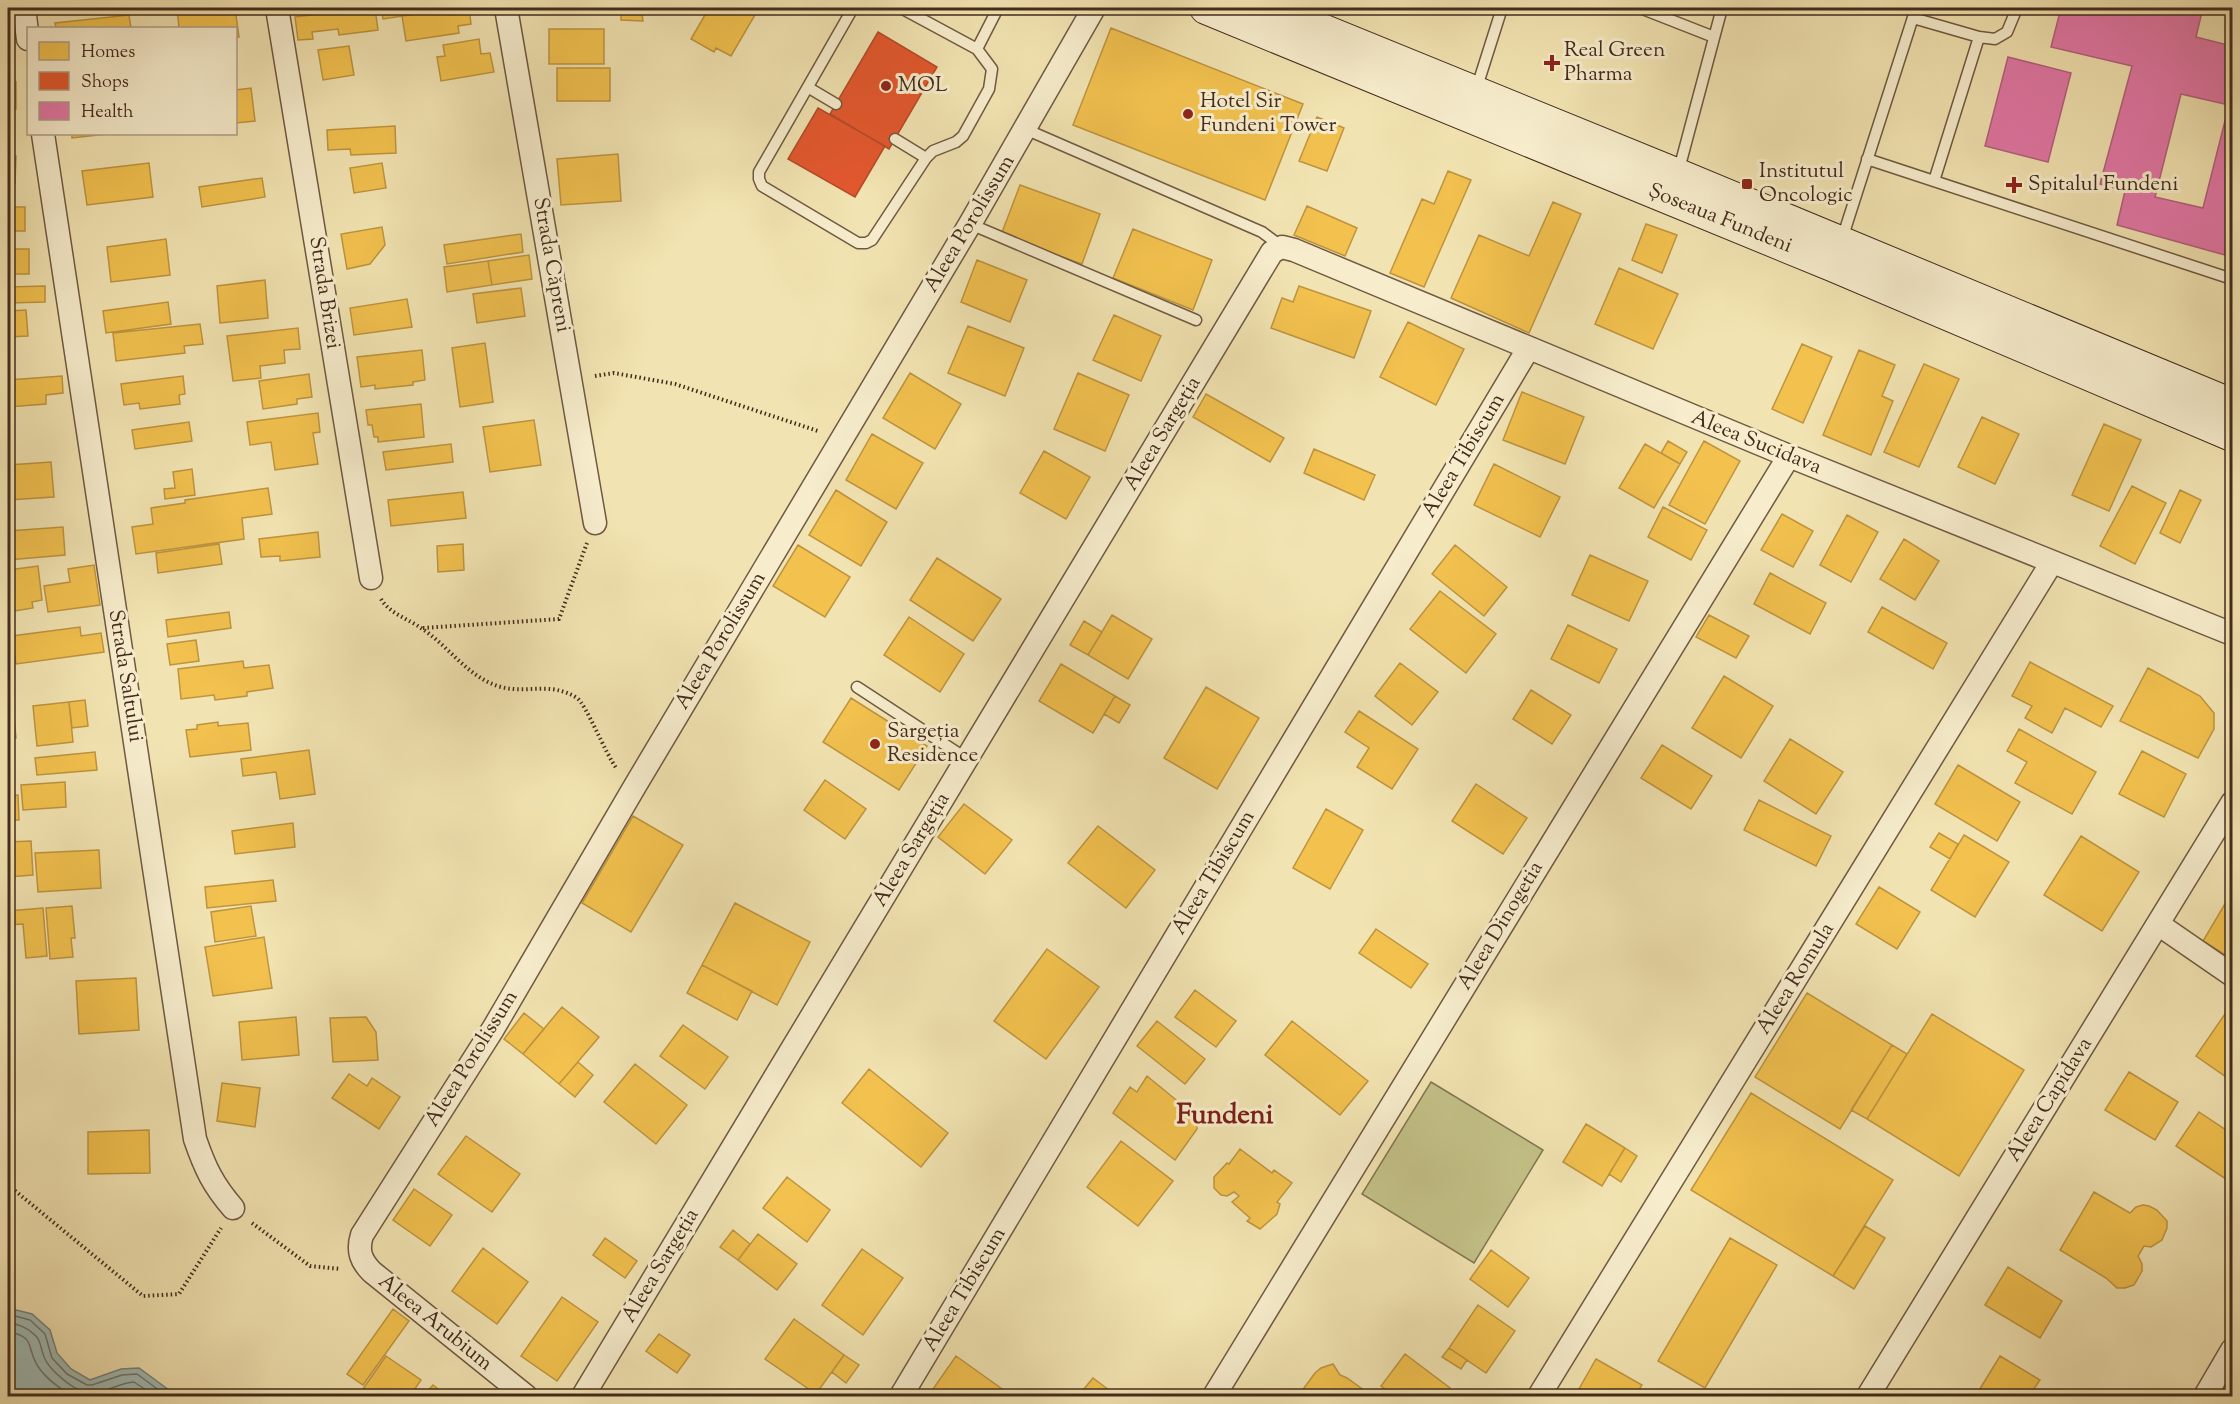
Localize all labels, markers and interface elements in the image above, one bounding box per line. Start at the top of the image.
legend [27,27,237,135]
place label: Real Green Pharma [1564,36,1665,90]
text: Homes [81,40,135,66]
marker: Real Green Pharma [1545,56,1559,70]
text: Shops [81,70,129,96]
place label: MOL [898,71,948,101]
marker: MOL [879,79,893,93]
place label: Hotel Sir Fundeni Tower [1200,87,1337,141]
text: Health [81,100,134,126]
marker: Hotel Sir Fundeni Tower [1181,107,1195,121]
street label: Aleea Porolissum [917,149,1023,299]
place label: Institutul Oncologic [1759,157,1853,211]
place label: Spitalul Fundeni [2028,170,2178,200]
street label: Șoseaua Fundeni [1643,176,1797,262]
marker: Spitalul Fundeni [2005,176,2023,194]
marker: Institutul Oncologic [1740,177,1754,191]
street label: Strada Căpreni [524,195,578,335]
street label: Strada Brizei [300,234,348,352]
street label: Aleea Sargeția [1117,371,1209,497]
street label: Aleea Tibiscum [1415,388,1513,524]
street label: Aleea Sucidava [1686,403,1826,483]
street label: Aleea Porolissum [668,566,774,716]
street label: Strada Saltului [100,608,150,744]
place label: Sargeția Residence [887,717,978,771]
marker: Sargeția Residence [868,737,882,751]
street label: Aleea Sargeția [866,787,958,913]
street label: Aleea Tibiscum [1165,805,1263,941]
street label: Aleea Dinogetia [1451,856,1551,996]
street label: Aleea Romula [1750,917,1843,1041]
street label: Aleea Porolissum [418,985,526,1133]
street label: Aleea Capidava [2000,1032,2101,1168]
district label: Fundeni [1177,1097,1274,1136]
street label: Aleea Sargeția [615,1203,707,1329]
street label: Aleea Tibiscum [916,1222,1014,1358]
street label: Aleea Arubium [371,1267,499,1379]

